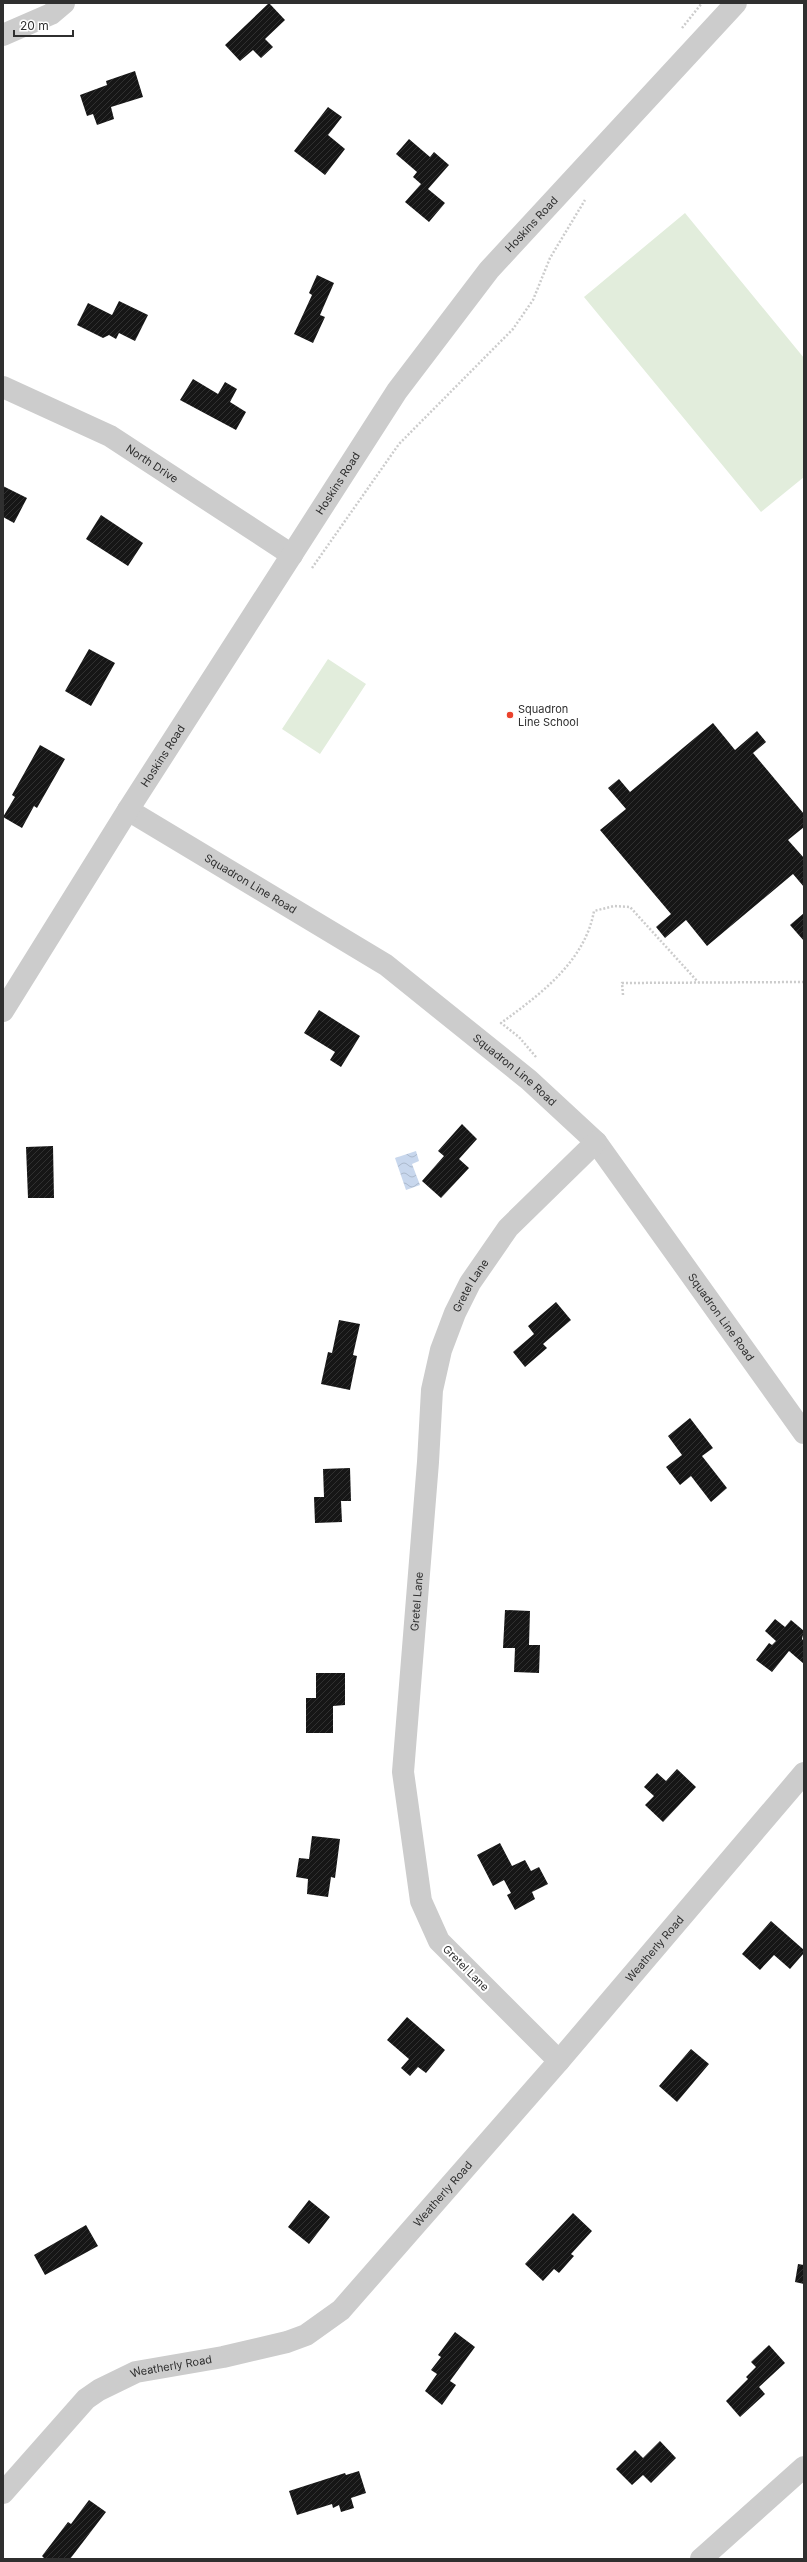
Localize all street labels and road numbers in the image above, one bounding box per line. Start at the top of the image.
street label: Hoskins Road [502,193,561,255]
street label: North Drive [123,441,181,486]
street label: Hoskins Road [313,449,363,517]
street label: Hoskins Road [138,722,188,790]
street label: Squadron Line Road [202,851,299,917]
street label: Squadron Line Road [470,1031,559,1109]
street label: Gretel Lane [449,1256,492,1315]
street label: Squadron Line Road [685,1270,757,1364]
street label: Gretel Lane [407,1571,426,1632]
street label: Weatherly Road [622,1913,687,1985]
street label: Gretel Lane [440,1942,492,1994]
street label: Weatherly Road [410,2158,475,2229]
street label: Weatherly Road [128,2352,213,2381]

